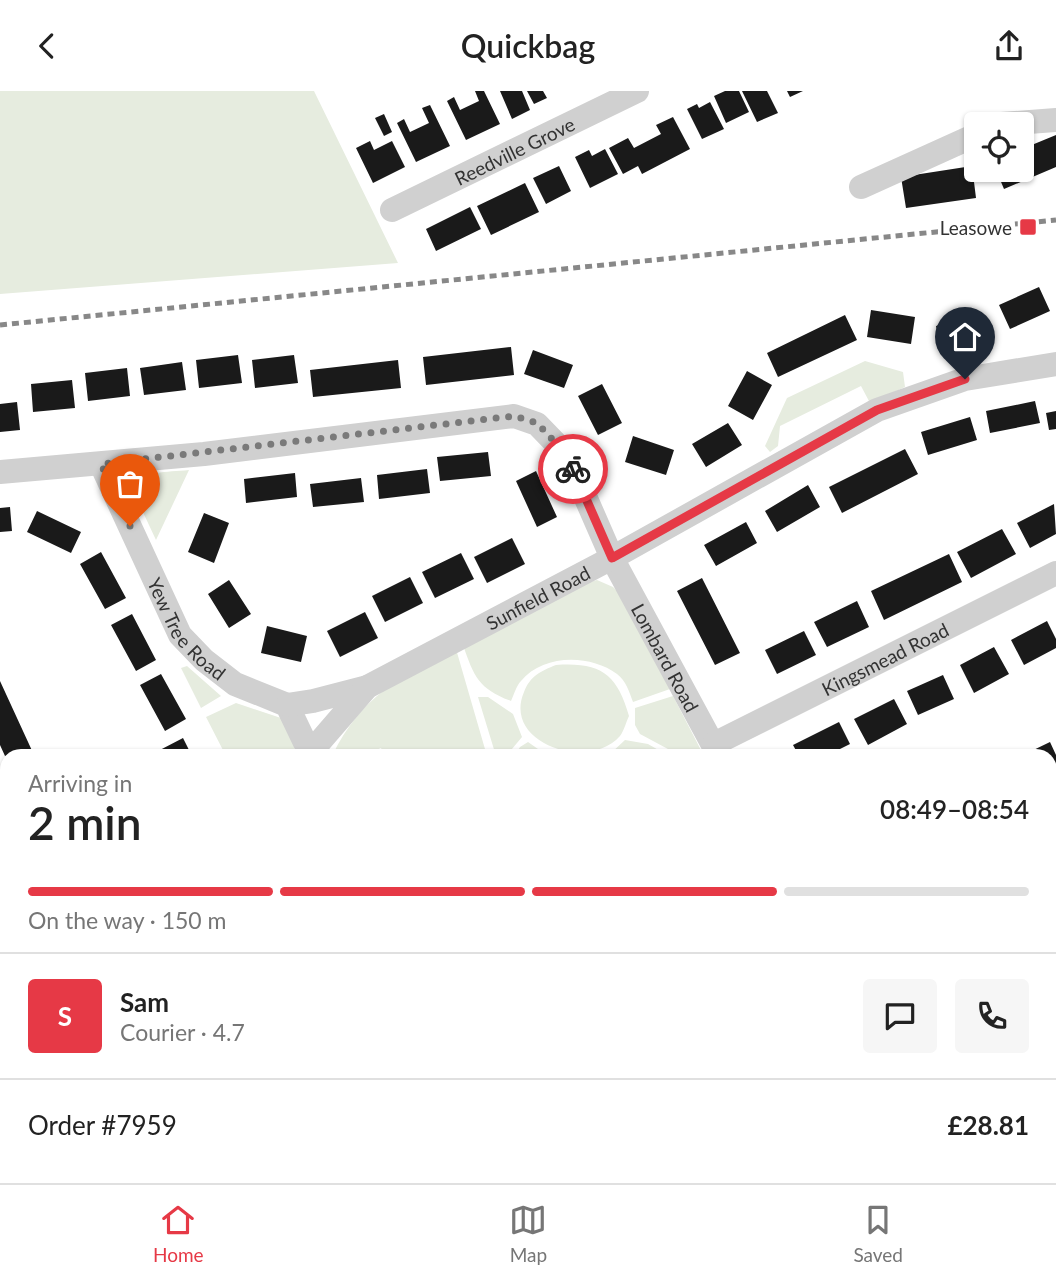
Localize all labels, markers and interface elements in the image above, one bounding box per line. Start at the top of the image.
text: Quickbag [461,26,595,65]
icon: back [28,27,66,65]
icon: share [990,27,1028,65]
street label: Reedville Grove [451,112,578,189]
map controls [964,112,1034,182]
button: locate [964,112,1034,182]
place label: Leasowe [940,216,1012,239]
marker: Leasowe [1018,217,1038,237]
pin [935,307,995,379]
icon: home [946,318,984,356]
courier [538,434,608,504]
icon: bike [554,450,592,488]
pin [100,454,160,526]
icon: bag [111,465,149,503]
street label: Sunfield Road [482,560,594,634]
street label: Yew Tree Road [144,574,231,684]
street label: Lombard Road [627,599,704,716]
street label: Kingsmead Road [818,617,952,700]
text: Arriving in [28,769,132,797]
text: 08:49–08:54 [880,793,1029,825]
text: 2 min [28,795,142,850]
text: On the way · 150 m [28,906,227,934]
button: chat [863,979,937,1053]
button: phone [955,979,1029,1053]
text: Sam [120,986,169,1018]
text: S [58,1000,72,1032]
text: Courier · 4.7 [120,1018,245,1046]
text: Order #7959 [28,1109,177,1141]
text: £28.81 [947,1109,1029,1141]
tab: Home [153,1201,204,1266]
tab: Map [509,1201,547,1266]
tab: Saved [853,1201,903,1266]

